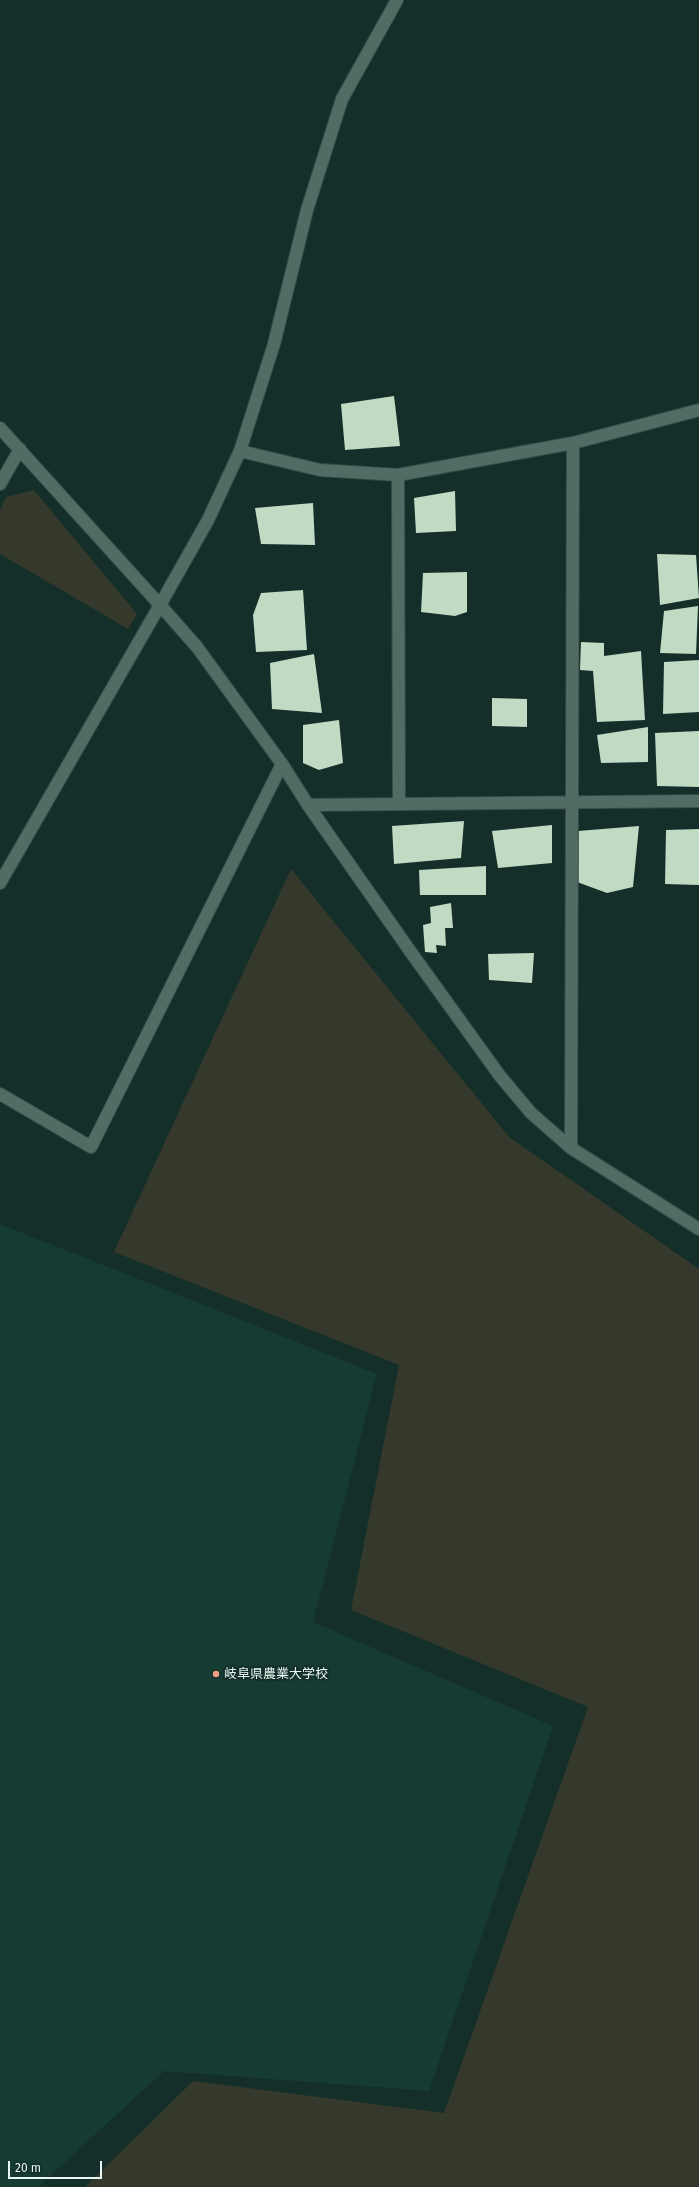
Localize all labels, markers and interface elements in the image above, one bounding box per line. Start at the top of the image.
place label: 岐阜県農業大学校 [224,1666,328,1682]
marker: 岐阜県農業大学校 [211,1669,221,1679]
scale bar [10,2153,104,2179]
text: 20 m [15,2161,41,2175]

